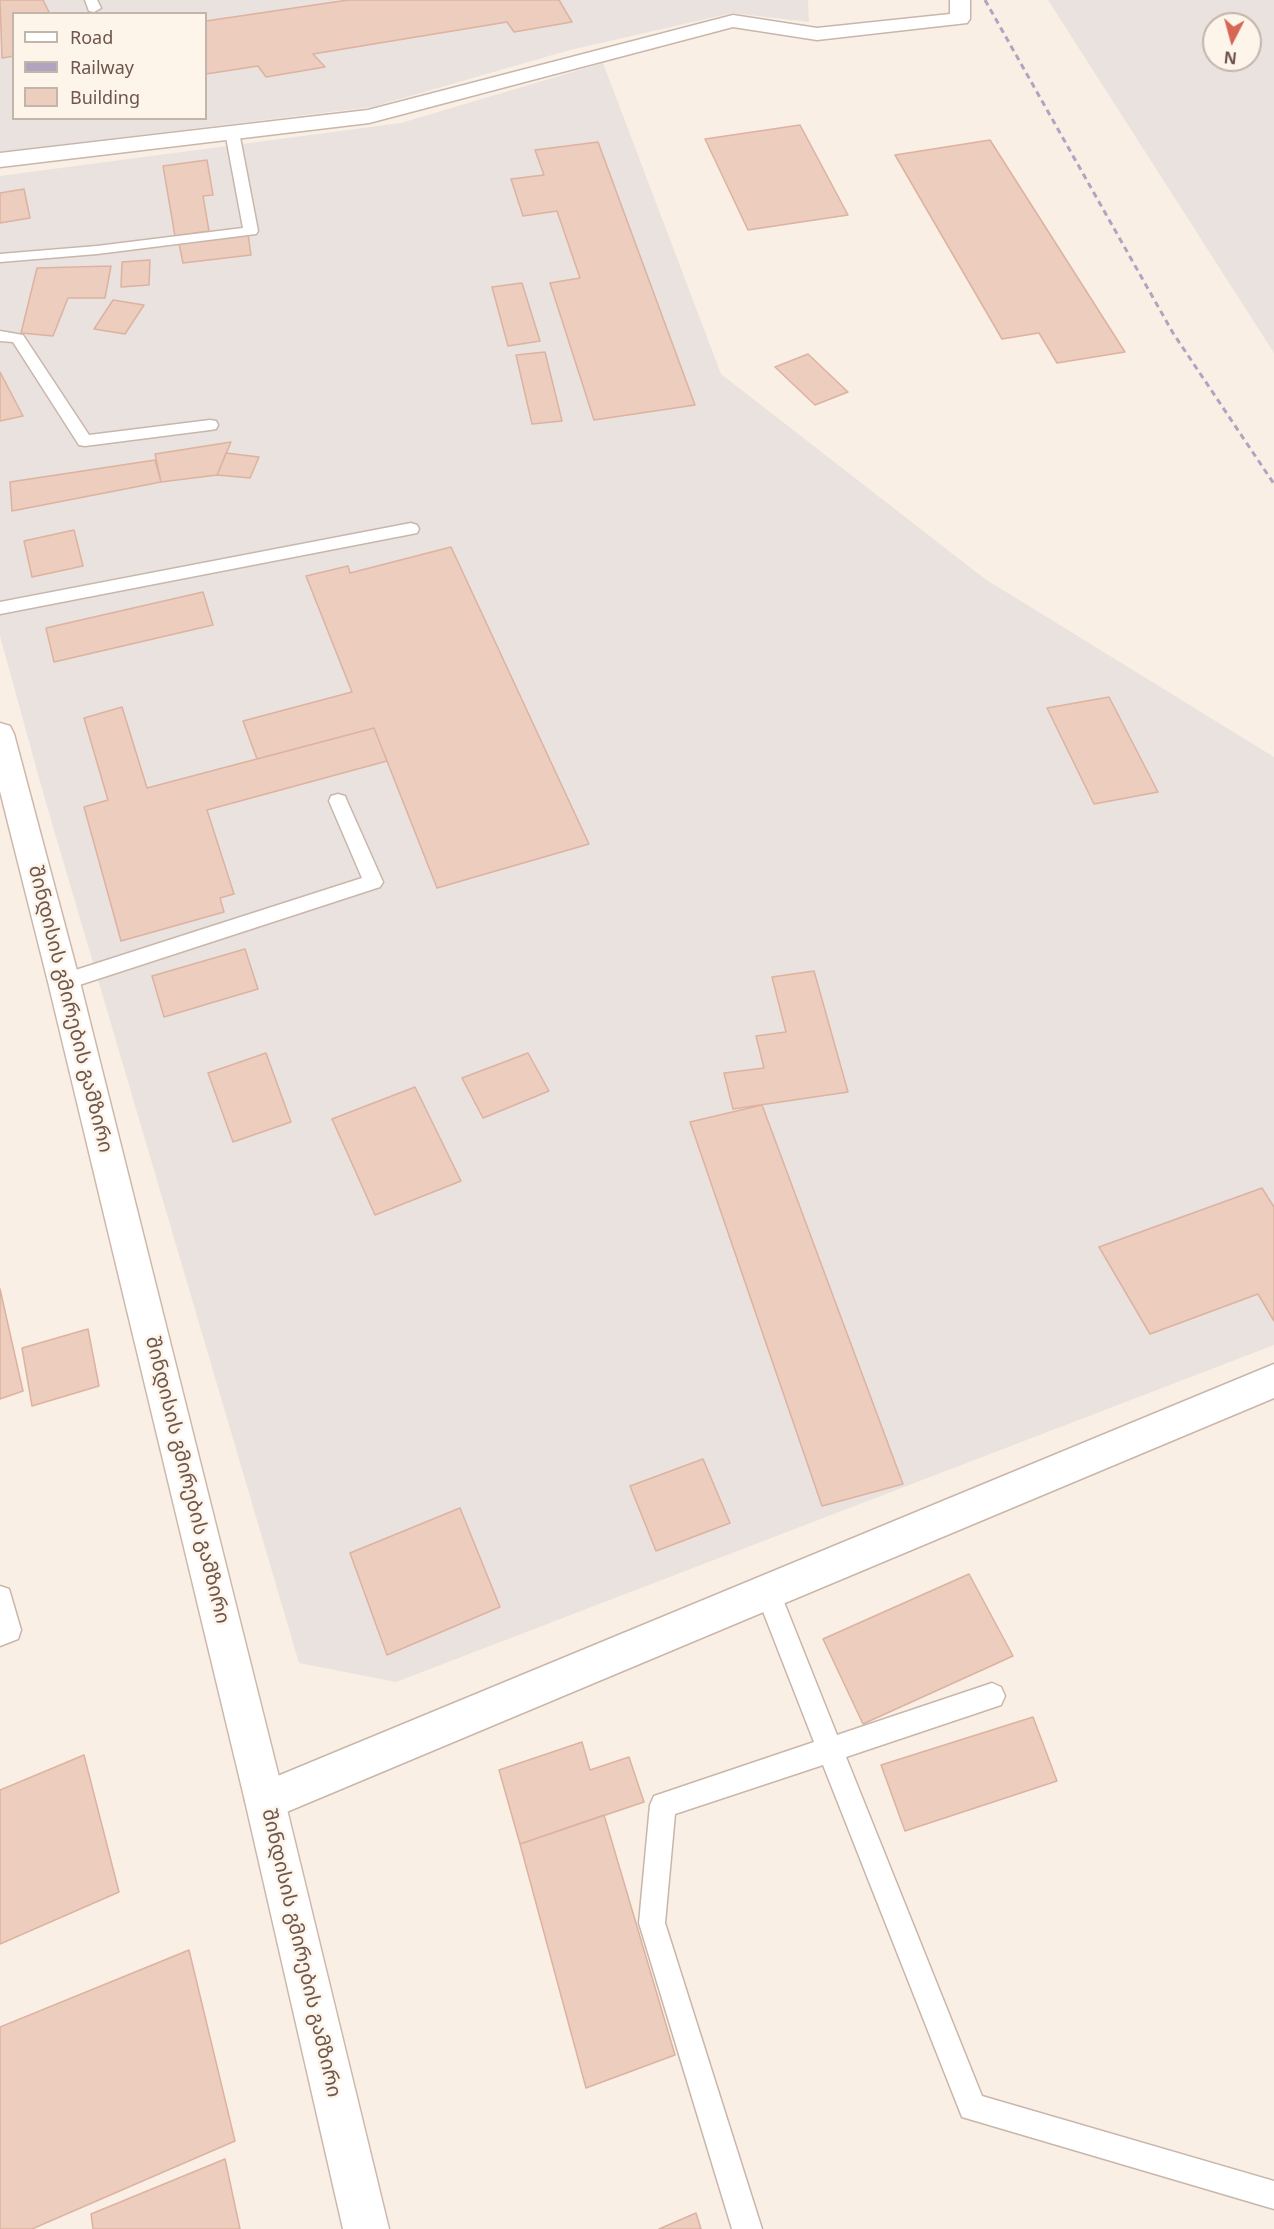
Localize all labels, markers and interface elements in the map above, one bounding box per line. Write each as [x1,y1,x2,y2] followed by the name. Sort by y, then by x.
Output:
[12,12,207,120] legend
[1202,12,1262,72] north arrow
[70,25,113,49] text: Road
[1223,46,1238,70] text: N
[70,55,134,79] text: Railway
[70,85,140,109] text: Building
[23,863,117,1155] street label: შინდისის გმირების გამზირი
[140,1334,234,1626] street label: შინდისის გმირების გამზირი
[256,1806,346,2100] street label: შინდისის გმირების გამზირი

